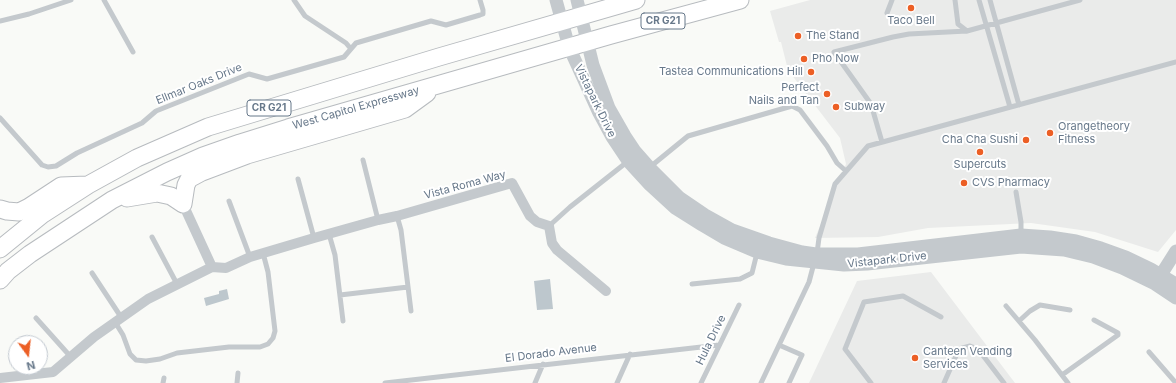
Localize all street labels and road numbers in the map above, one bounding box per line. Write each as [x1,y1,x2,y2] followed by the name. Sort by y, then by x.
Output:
[641,13,685,29] road number: CR G21
[154,61,244,107] street label: Ellmar Oaks Drive
[572,62,618,140] street label: Vistapark Drive
[291,84,421,132] street label: West Capitol Expressway
[247,100,291,116] road number: CR G21
[423,168,507,202] street label: Vista Roma Way
[847,249,927,271] street label: Vistapark Drive
[693,313,729,367] street label: Hula Drive
[504,341,598,365] street label: El Dorado Avenue

